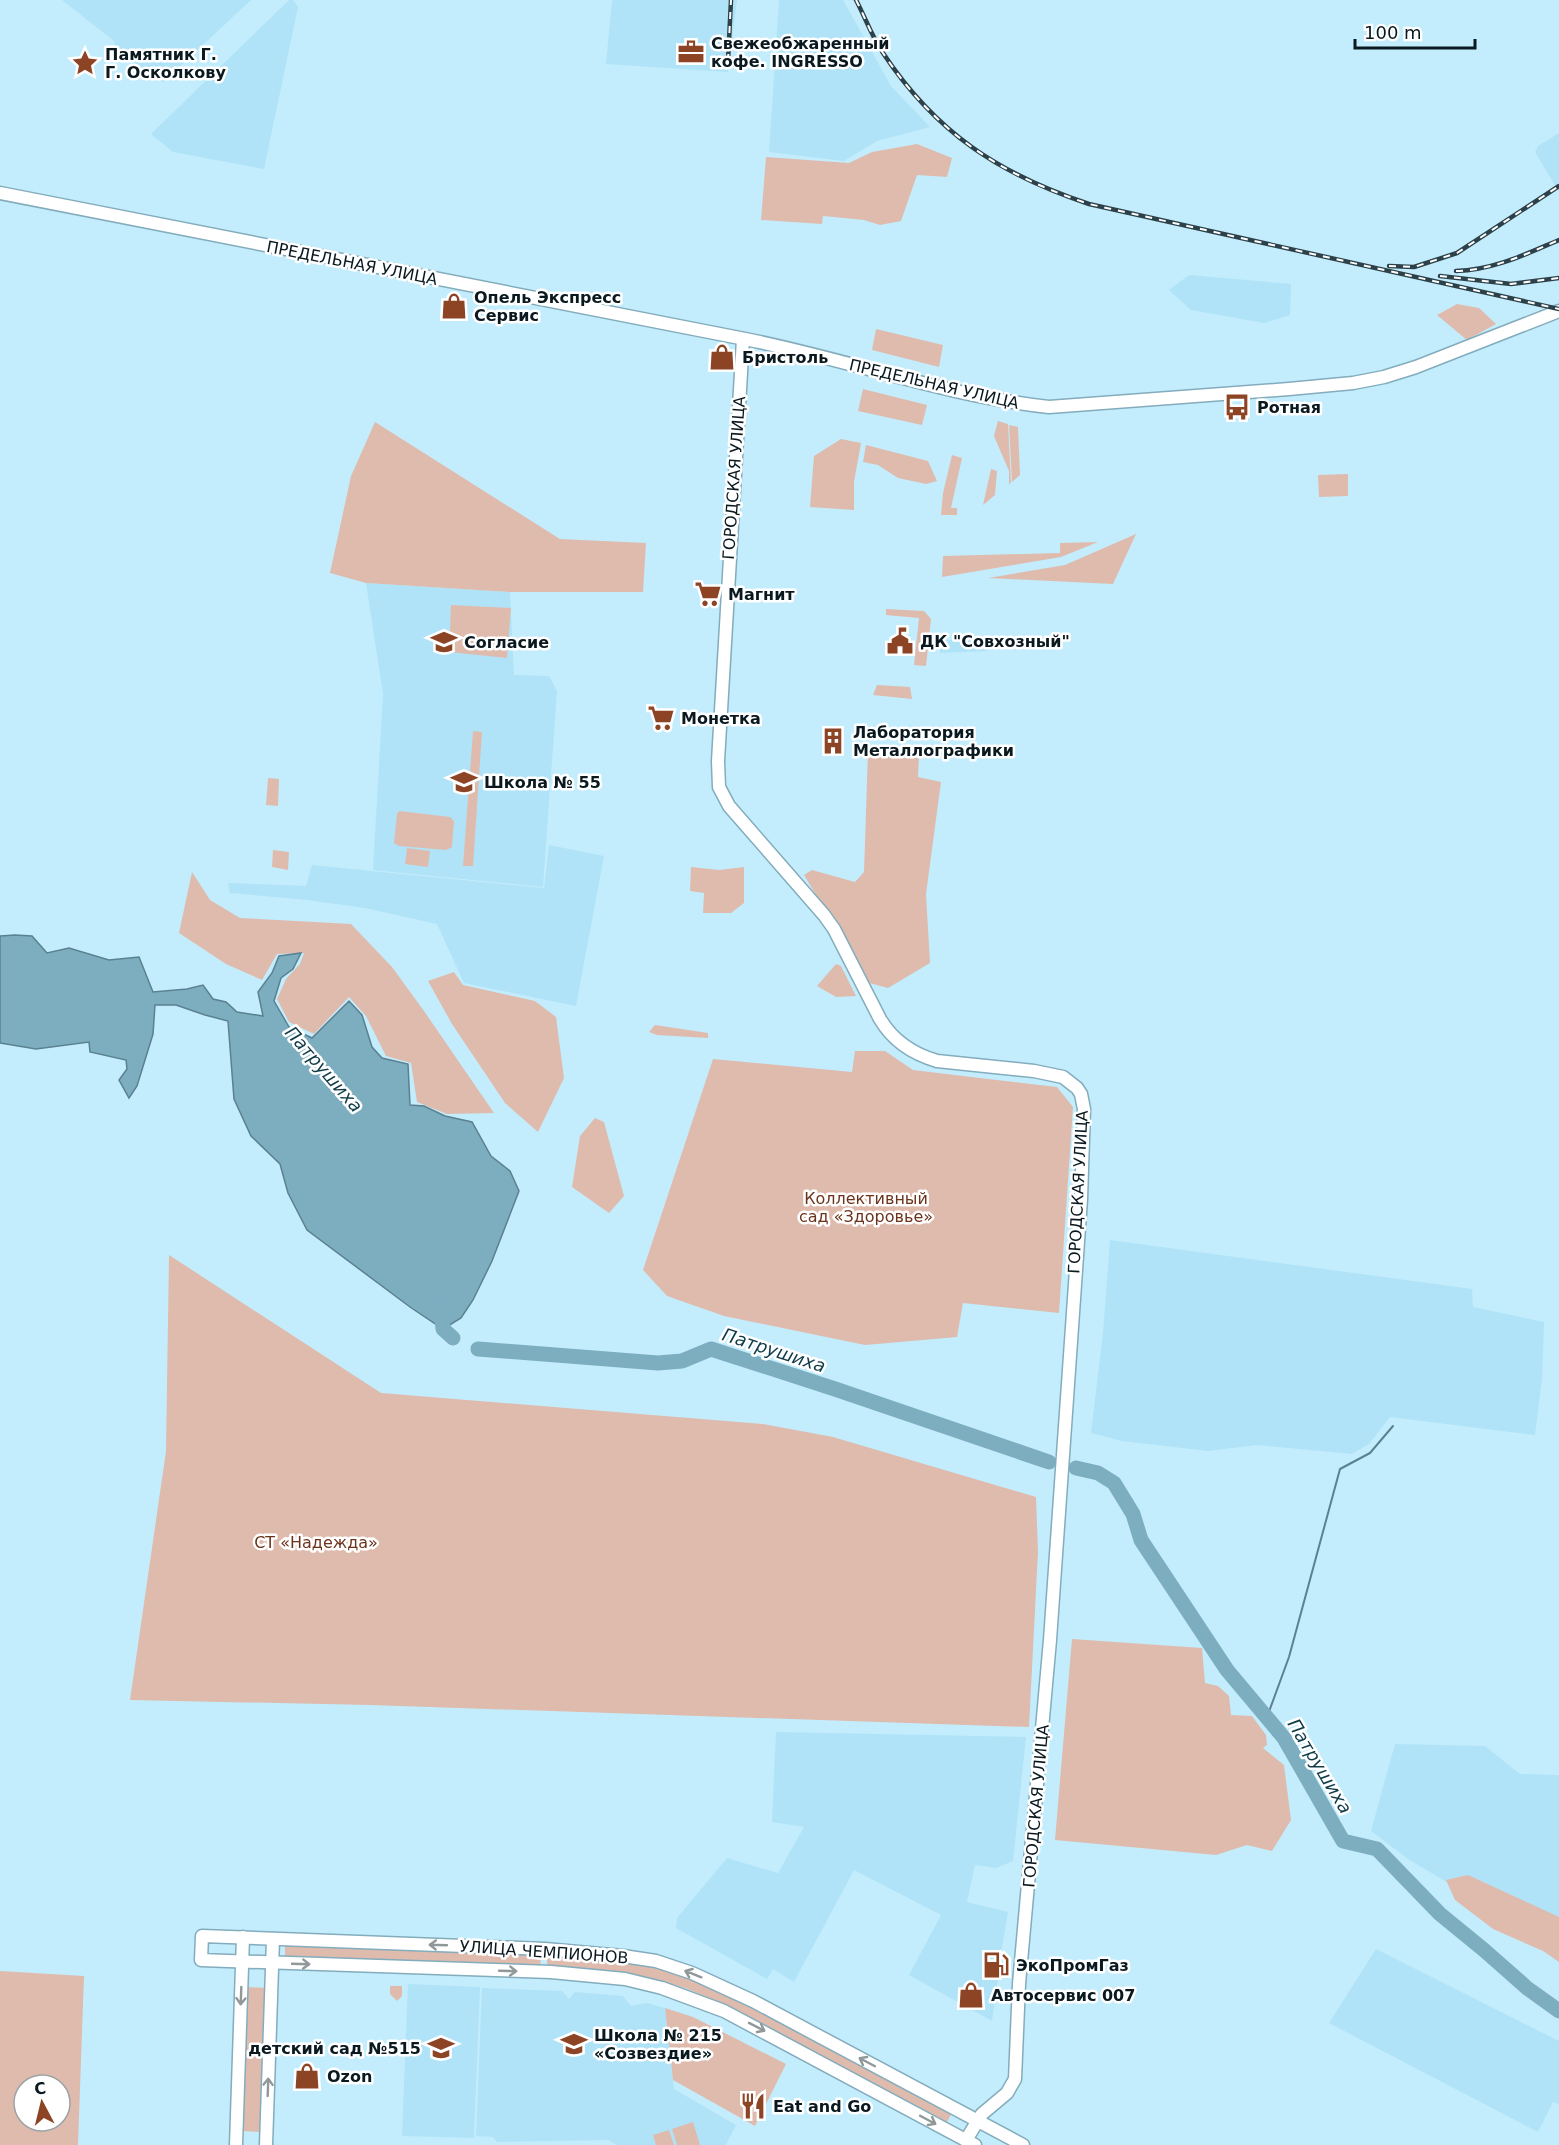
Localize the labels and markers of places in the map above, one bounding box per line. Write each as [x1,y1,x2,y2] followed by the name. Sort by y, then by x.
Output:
[711,34,889,71] place label: Свежеобжаренный кофе. INGRESSO
[676,37,706,67] office icon: Свежеобжаренный кофе. INGRESSO
[105,45,226,82] place label: Памятник Г. Г. Осколкову
[70,48,100,78] place icon: Памятник Г. Г. Осколкову
[474,288,621,325] place label: Опель Экспресс Сервис
[439,291,469,321] shop icon: Опель Экспресс Сервис
[707,342,737,372] shop icon: Бристоль
[742,348,828,367] place label: Бристоль
[1222,392,1252,422] bus stop icon: Ротная
[1257,398,1321,417] place label: Ротная
[693,579,723,609] supermarket icon: Магнит
[728,585,795,604] place label: Магнит
[885,626,915,656] public building icon: ДК "Совхозный"
[429,627,459,657] school or university icon: Согласие
[920,632,1070,651] place label: ДК "Совхозный"
[464,633,549,652] place label: Согласие
[646,703,676,733] supermarket icon: Монетка
[681,709,761,728] place label: Монетка
[853,723,1014,760] place label: Лаборатория Металлографики
[818,726,848,756] building icon: Лаборатория Металлографики
[449,767,479,797] school or university icon: Школа № 55
[484,773,601,792] place label: Школа № 55
[981,1950,1011,1980] fuel station icon: ЭкоПромГаз
[1016,1956,1129,1975] place label: ЭкоПромГаз
[956,1980,986,2010] shop icon: Автосервис 007
[991,1986,1135,2005] place label: Автосервис 007
[594,2026,722,2063] place label: Школа № 215 «Созвездие»
[559,2029,589,2059] school or university icon: Школа № 215 «Созвездие»
[426,2033,456,2063] school or university icon: детский сад №515
[248,2039,421,2058] place label: детский сад №515
[292,2061,322,2091] shop icon: Ozon
[327,2067,372,2086] place label: Ozon
[738,2091,768,2121] restaurant icon: Eat and Go
[773,2097,871,2116] place label: Eat and Go

